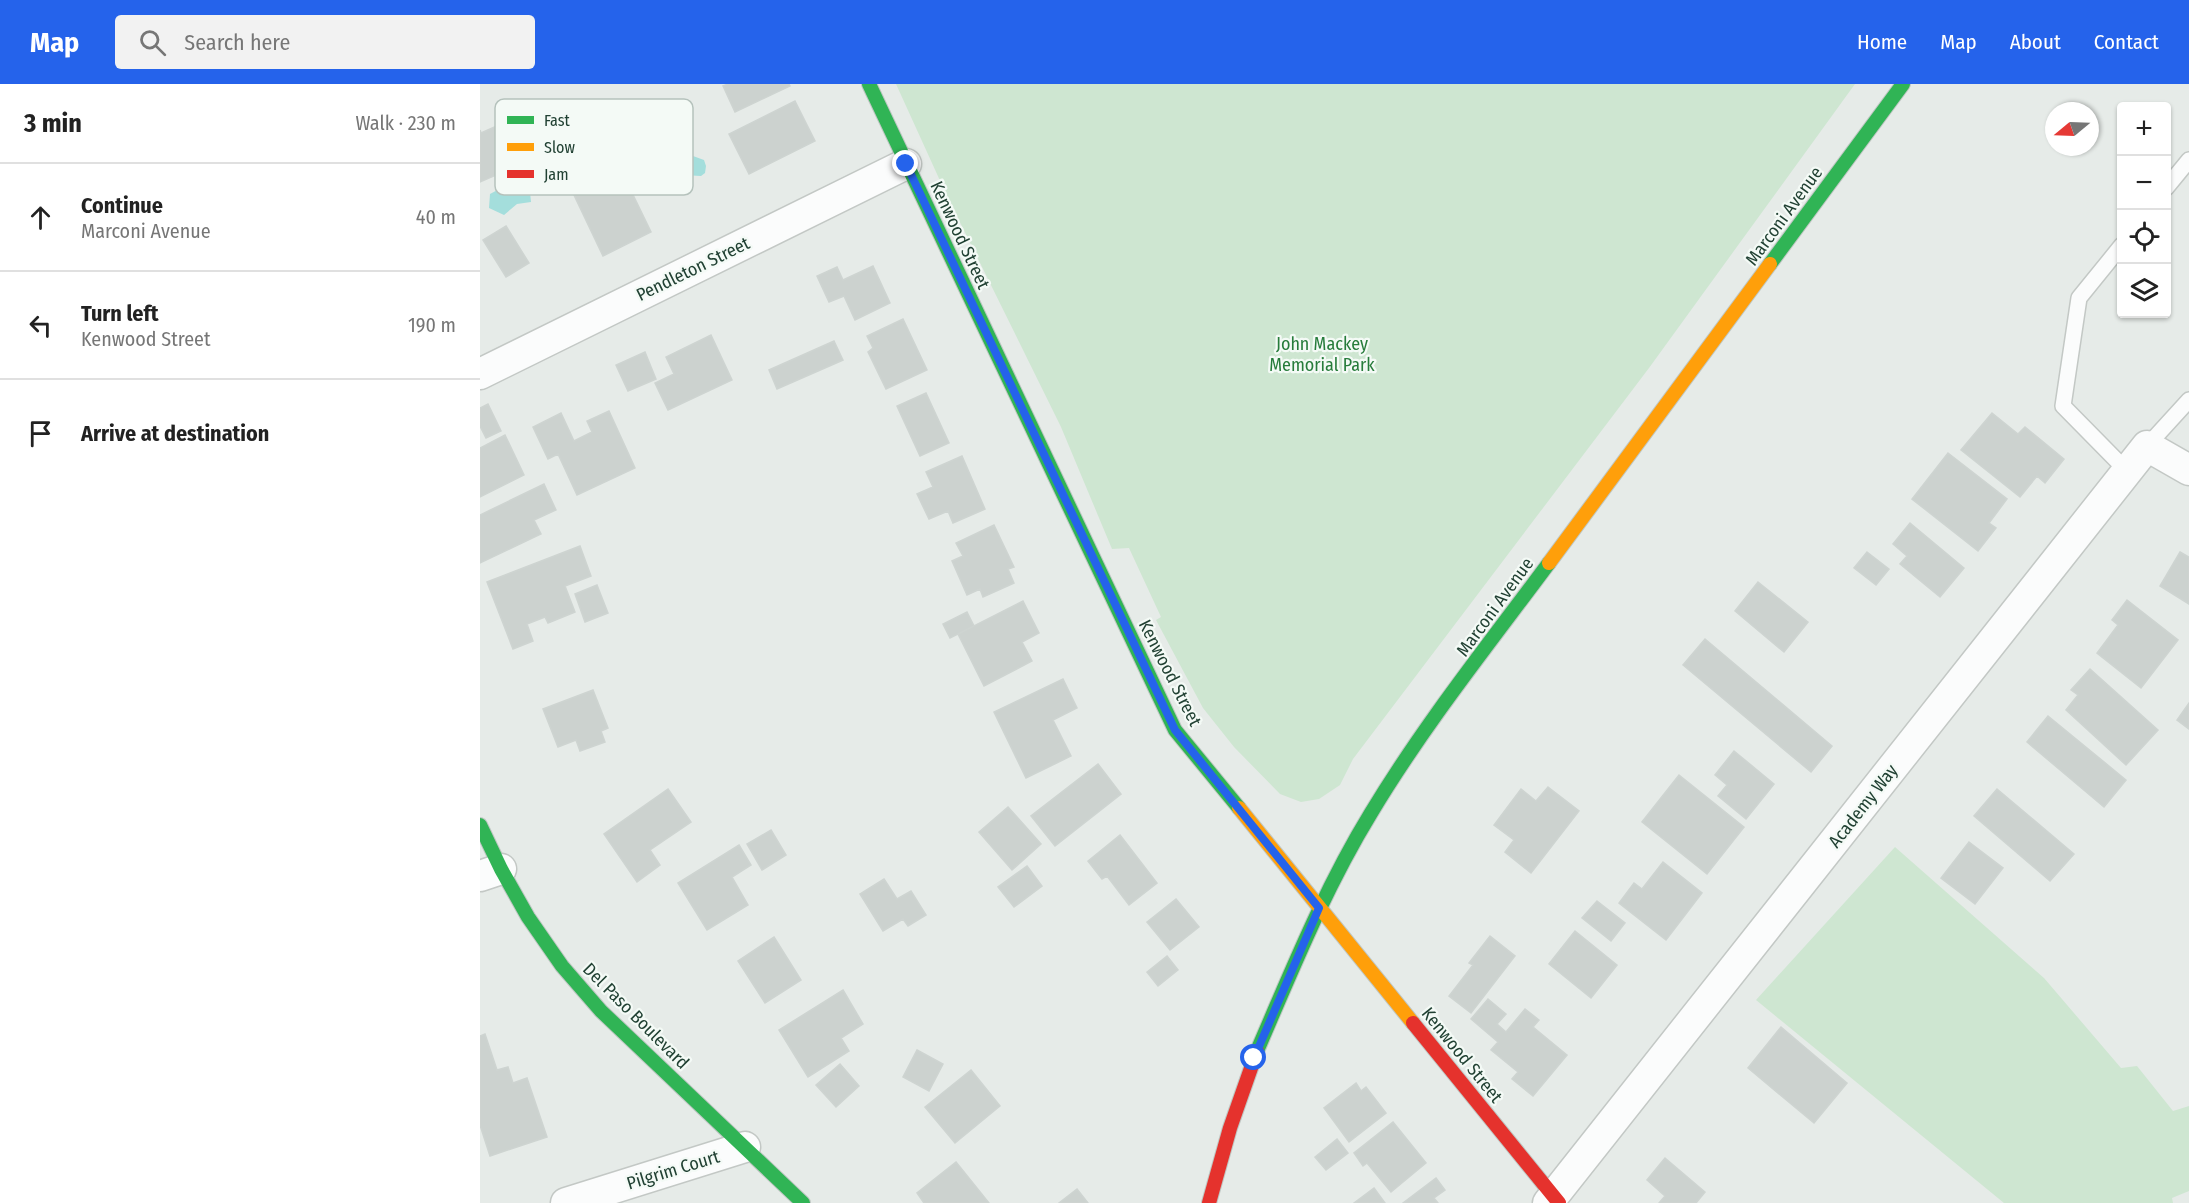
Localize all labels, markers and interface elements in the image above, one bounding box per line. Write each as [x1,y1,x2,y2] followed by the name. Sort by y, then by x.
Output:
[115,15,535,69] search box
[30,26,79,59] text: Map
[136,26,169,59] icon: search
[184,29,290,56] text: Search here
[1857,29,1907,55] text: Home
[1940,29,1977,55] text: Map
[2010,29,2061,55] text: About
[2094,29,2159,55] text: Contact
[495,99,693,195] legend
[2045,102,2099,156] north arrow
[2117,102,2171,318] map controls
[2117,102,2171,156] button: +
[24,108,82,139] text: 3 min
[355,111,456,135] text: Walk · 230 m
[544,111,571,130] text: Fast
[544,138,575,157] text: Slow
[892,150,918,176] route end
[2117,156,2171,210] button: −
[1741,162,1827,270] street label: Marconi Avenue
[544,165,569,184] text: Jam
[925,178,995,293] street label: Kenwood Street
[81,192,163,219] text: Continue
[24,201,57,234] icon: ahead
[416,205,456,229] text: 40 m
[2117,210,2171,264] button: locate
[81,219,211,243] text: Marconi Avenue
[633,232,753,306] street label: Pendleton Street
[2117,264,2171,318] button: layers
[81,300,159,327] text: Turn left
[24,309,57,342] icon: left
[408,313,456,337] text: 190 m
[81,327,210,351] text: Kenwood Street
[1269,333,1375,376] park label: John Mackey Memorial Park
[24,417,57,450] icon: arrive
[81,420,269,447] text: Arrive at destination
[1452,553,1538,661] street label: Marconi Avenue
[1134,616,1206,730] street label: Kenwood Street
[1824,760,1902,852] street label: Academy Way
[578,958,694,1074] street label: Del Paso Boulevard
[1417,1003,1507,1107] street label: Kenwood Street
[1240,1044,1266,1070] route start
[624,1145,722,1195] street label: Pilgrim Court

